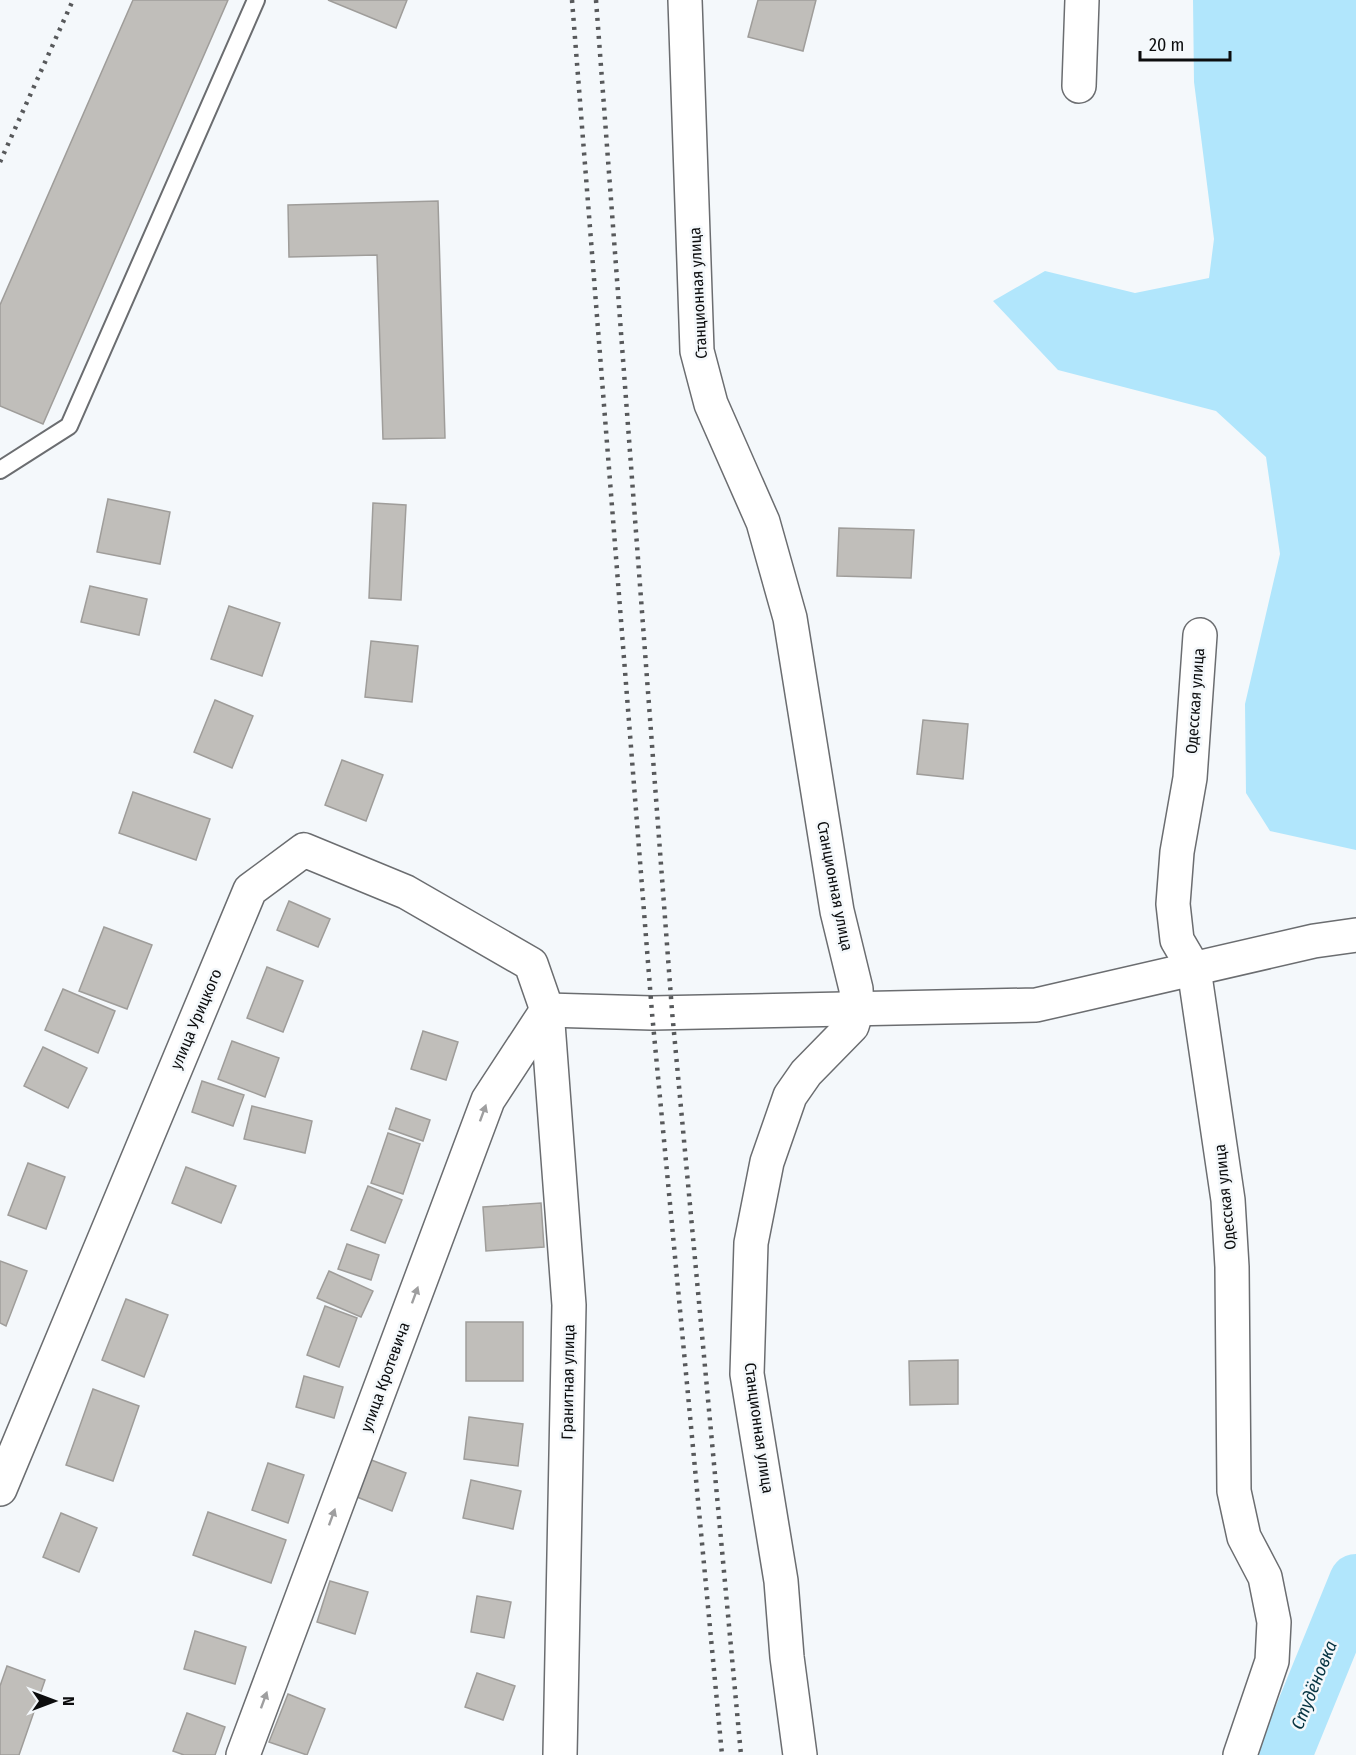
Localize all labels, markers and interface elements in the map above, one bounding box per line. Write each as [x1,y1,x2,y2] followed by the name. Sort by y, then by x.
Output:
[1140,24,1230,62] scale bar
[1149,34,1184,56] text: 20 m
[685,227,711,359] street label: Станционная улица
[1182,647,1208,755] street label: Одесская улица
[813,820,857,953] street label: Станционная улица
[166,966,226,1072] street label: улица Урицкого
[479,1104,488,1122] one-way arrow
[1210,1143,1240,1251] street label: Одесская улица
[410,1286,420,1304] one-way arrow
[356,1319,414,1434] street label: улица Кротевича
[557,1324,579,1440] street label: Гранитная улица
[740,1361,778,1495] street label: Станционная улица
[327,1508,337,1526] one-way arrow
[1286,1637,1342,1733] water label: Студёновка
[24,1671,84,1731] north arrow
[260,1691,269,1709] one-way arrow
[59,1696,78,1706] text: N

